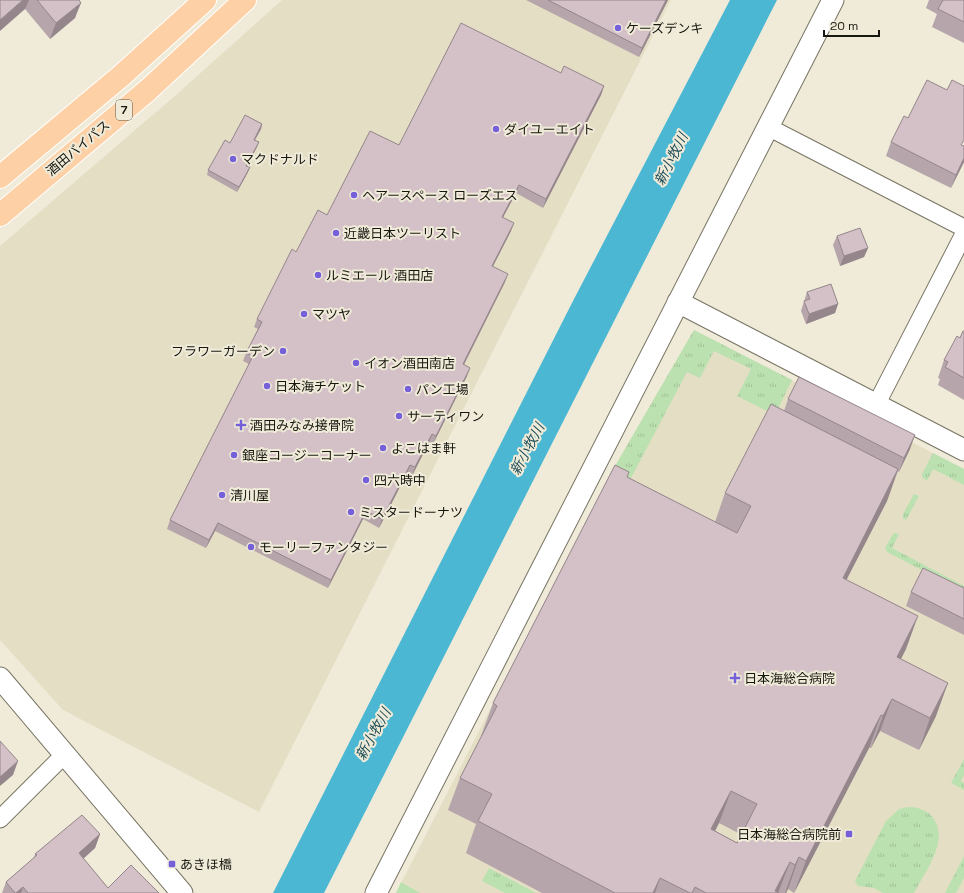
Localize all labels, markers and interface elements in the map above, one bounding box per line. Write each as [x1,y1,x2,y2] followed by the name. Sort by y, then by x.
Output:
[824,12,879,38] scale bar
[830,18,858,34] text: 20 m
[626,20,703,37] place label: ケーズデンキ
[613,23,623,33] marker: ケーズデンキ
[116,100,132,120] road number: 7
[43,117,113,179] street label: 酒田バイパス
[504,121,595,138] place label: ダイユーエイト
[491,124,501,134] marker: ダイユーエイト
[650,128,693,188] water label: 新小牧川
[241,151,319,168] place label: マクドナルド
[228,154,238,164] marker: マクドナルド
[362,187,518,204] place label: ヘアースペース ローズエス
[349,190,359,200] marker: ヘアースペース ローズエス
[344,225,461,242] place label: 近畿日本ツーリスト
[331,228,341,238] marker: 近畿日本ツーリスト
[326,267,433,284] place label: ルミエール 酒田店
[313,270,323,280] marker: ルミエール 酒田店
[312,306,351,323] place label: マツヤ
[299,309,309,319] marker: マツヤ
[171,343,275,360] place label: フラワーガーデン
[278,346,288,356] marker: フラワーガーデン
[364,355,455,372] place label: イオン酒田南店
[351,358,361,368] marker: イオン酒田南店
[275,378,366,395] place label: 日本海チケット
[262,381,272,391] marker: 日本海チケット
[416,381,469,398] place label: パン工場
[403,384,413,394] marker: パン工場
[407,408,484,425] place label: サーティワン
[394,411,404,421] marker: サーティワン
[250,417,354,434] place label: 酒田みなみ接骨院
[506,418,549,478] water label: 新小牧川
[235,419,247,431] marker: 酒田みなみ接骨院
[391,440,456,457] place label: よこはま軒
[378,443,388,453] marker: よこはま軒
[242,447,372,464] place label: 銀座コージーコーナー
[229,450,239,460] marker: 銀座コージーコーナー
[374,472,426,489] place label: 四六時中
[361,475,371,485] marker: 四六時中
[230,487,269,504] place label: 清川屋
[217,490,227,500] marker: 清川屋
[359,504,463,521] place label: ミスタードーナツ
[346,507,356,517] marker: ミスタードーナツ
[259,539,388,556] place label: モーリーファンタジー
[246,542,256,552] marker: モーリーファンタジー
[744,670,835,687] place label: 日本海総合病院
[729,672,741,684] marker: 日本海総合病院
[352,703,395,763] water label: 新小牧川
[737,826,841,843] place label: 日本海総合病院前
[844,829,854,839] marker: 日本海総合病院前
[180,856,232,873] place label: あきほ橋
[167,859,177,869] marker: あきほ橋

